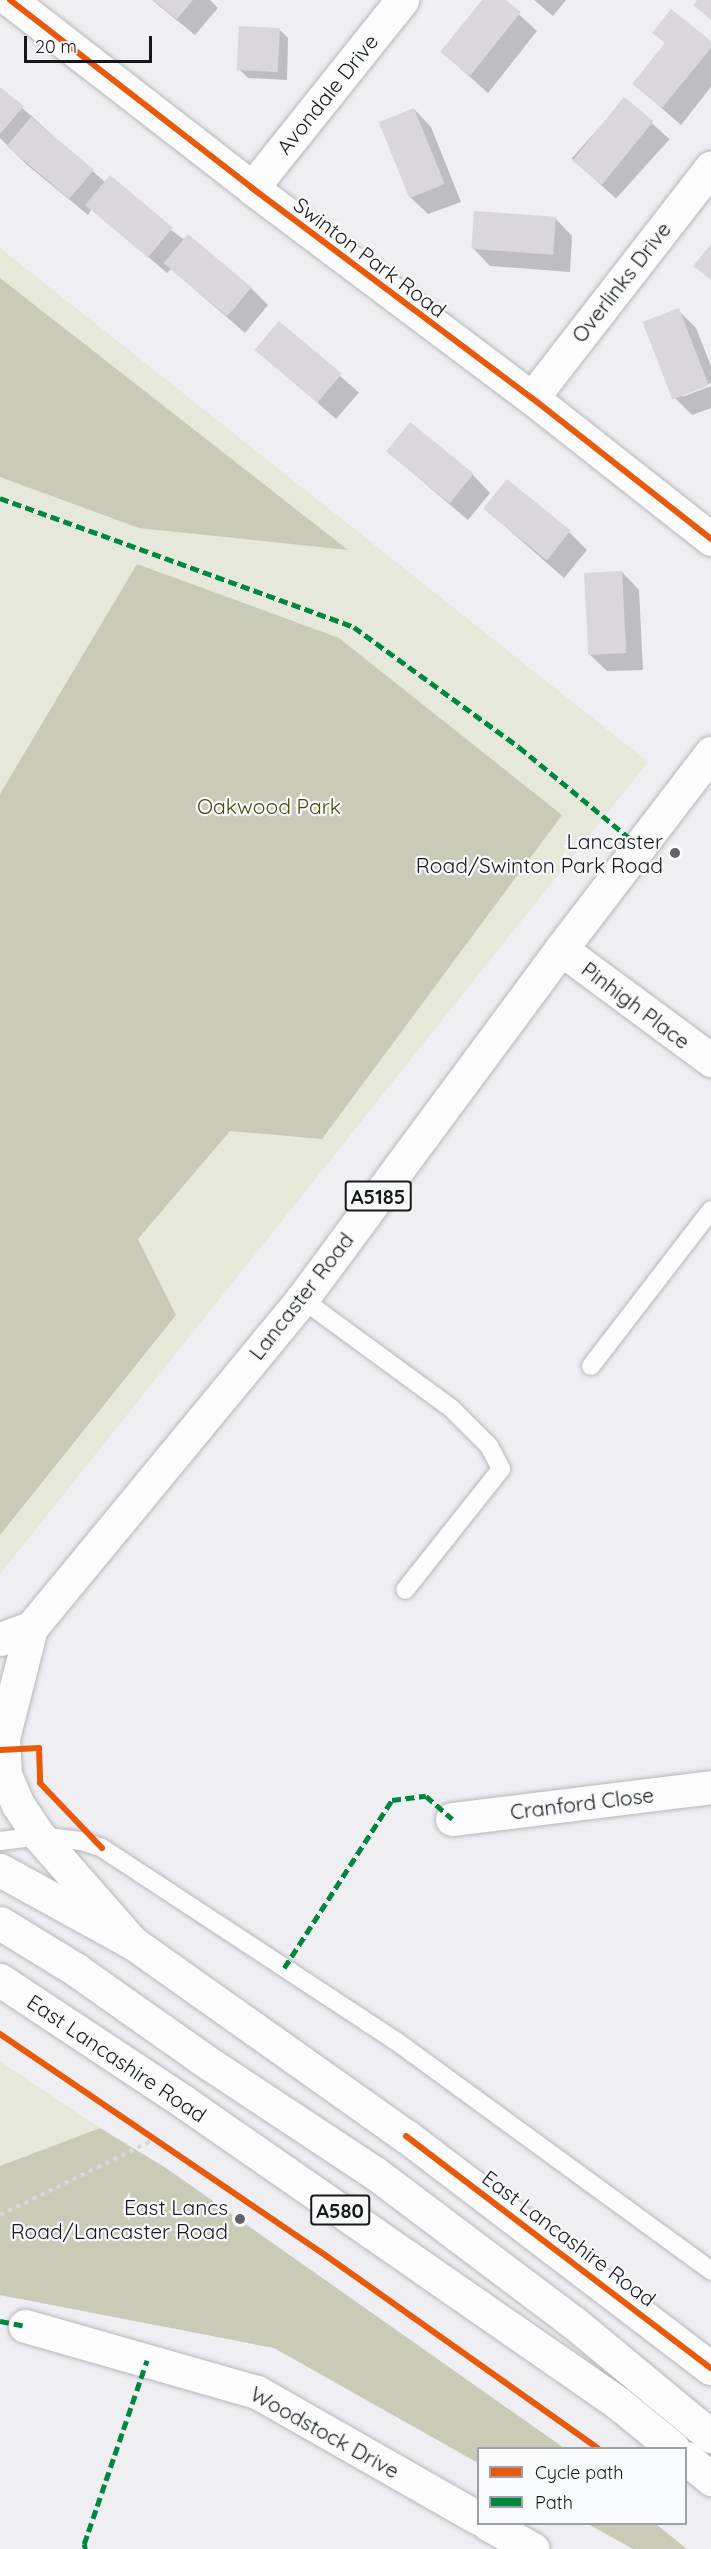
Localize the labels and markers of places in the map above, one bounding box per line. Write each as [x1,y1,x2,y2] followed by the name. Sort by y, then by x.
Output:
[416,828,663,878] place label: Lancaster Road/Swinton Park Road
[668,846,682,860] marker: Lancaster Road/Swinton Park Road
[11,2194,228,2244] place label: East Lancs Road/Lancaster Road
[233,2212,247,2226] marker: East Lancs Road/Lancaster Road

